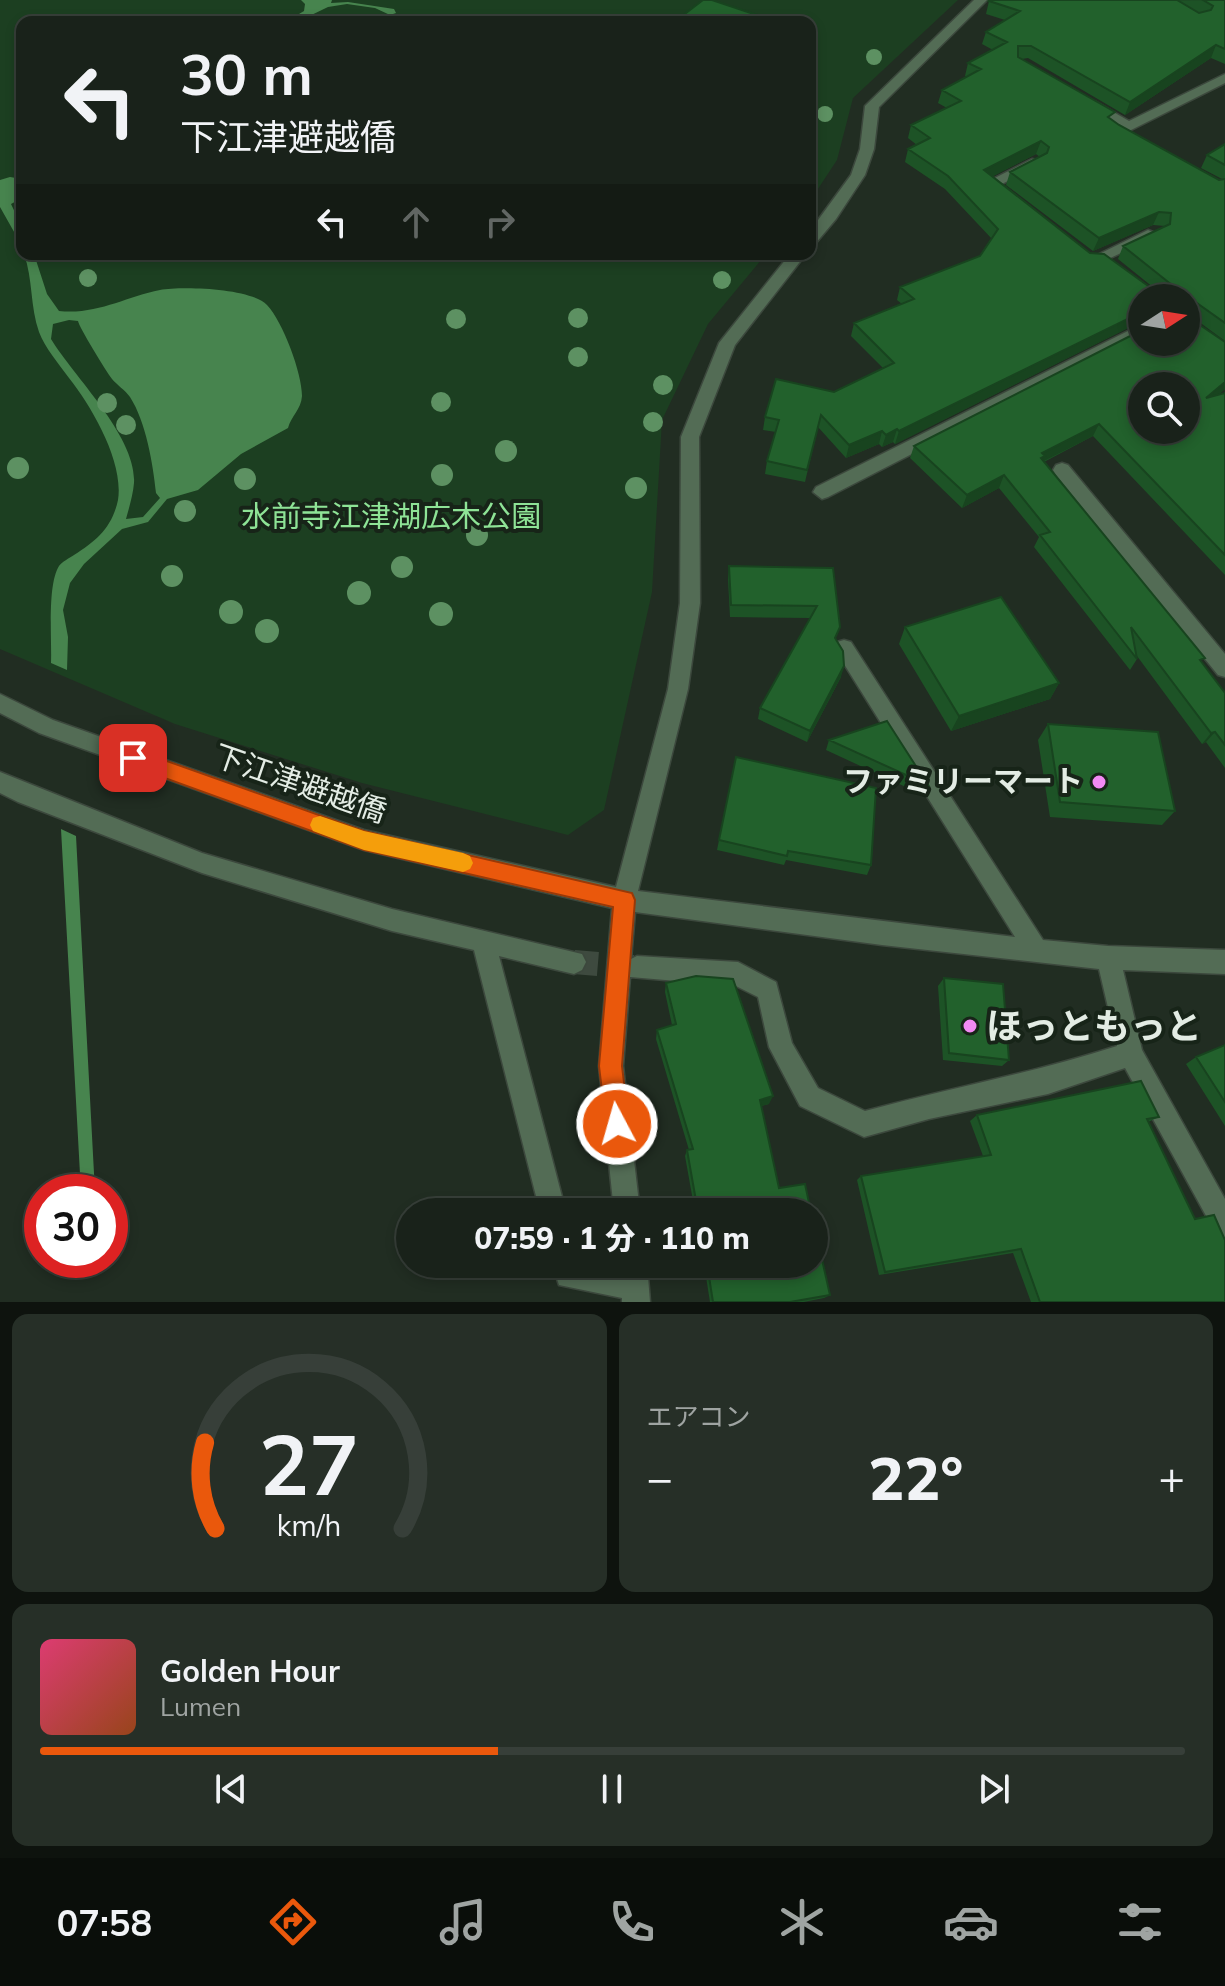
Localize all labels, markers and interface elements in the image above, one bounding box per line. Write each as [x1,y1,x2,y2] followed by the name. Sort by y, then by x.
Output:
[180,39,313,109] text: 30 m
[48,48,152,152] icon: left
[180,114,396,159] text: 下江津避越僑
[310,200,354,244] icon: left
[394,200,438,244] icon: ahead
[478,200,522,244] icon: right
[1128,284,1200,356] north arrow
[1128,284,1200,444] map controls
[1128,372,1200,444] button: search
[241,497,541,535] park label: 水前寺江津湖広木公園
[99,724,167,792] pin
[111,736,155,780] icon: arrive
[209,736,392,830] street label: 下江津避越僑
[843,762,1083,800] place label: ファミリーマート
[1090,773,1108,791] marker: ファミリーマート
[986,1003,1202,1048] place label: ほっともっと
[961,1017,979,1035] marker: ほっともっと
[575,1082,659,1166] position arrow
[24,1174,128,1278] speed limit sign: 30
[474,1219,750,1257] text: 07:59 · 1 分 · 110 m
[647,1400,751,1433] text: エアコン
[259,1411,359,1516] text: 27
[868,1440,963,1515] text: 22°
[647,1450,673,1505] text: −
[1159,1450,1185,1505] text: +
[277,1507,342,1543] text: km/h
[160,1652,340,1690] text: Golden Hour
[160,1690,241,1723] text: Lumen
[209,1767,253,1811] icon: previous
[590,1767,634,1811] icon: pause
[972,1767,1016,1811] icon: next
[265,1894,321,1950] icon: directions
[435,1894,491,1950] icon: music
[604,1894,660,1950] icon: phone
[774,1894,830,1950] icon: climate
[943,1894,999,1950] icon: car
[1112,1894,1168,1950] icon: filters
[57,1900,152,1945] text: 07:58

